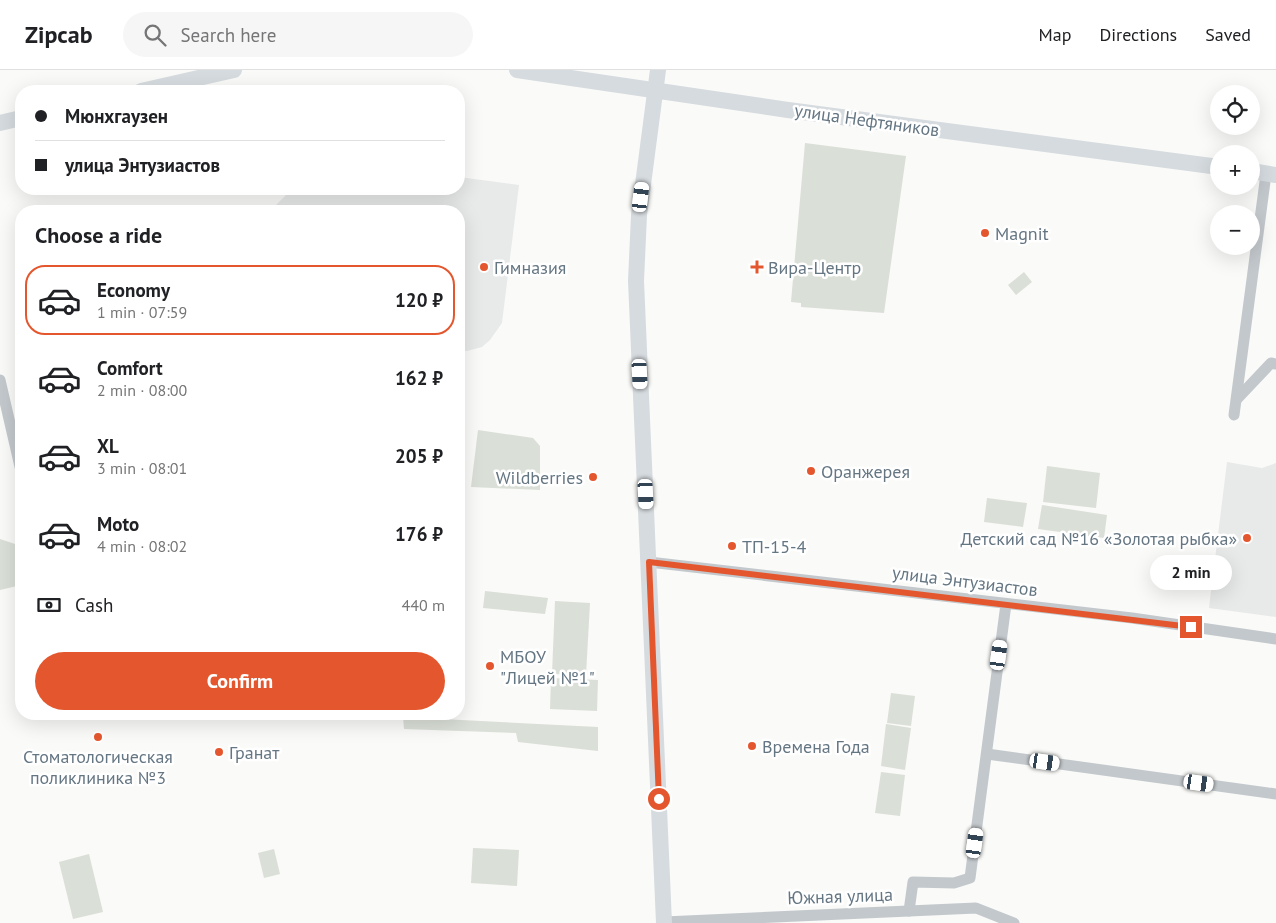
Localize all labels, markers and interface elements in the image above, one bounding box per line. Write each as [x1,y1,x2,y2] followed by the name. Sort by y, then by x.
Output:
[123,12,473,57] search box
[25,19,93,50] text: Zipcab
[141,21,169,49] icon: search
[181,23,276,47] text: Search here
[1039,23,1071,46] text: Map
[1099,23,1177,46] text: Directions
[1205,23,1251,46] text: Saved
[1210,85,1260,255] map controls
[1210,85,1260,135] button: locate
[793,98,941,142] street label: улица Нефтяников
[65,104,168,128] text: Мюнхгаузен
[1210,145,1260,195] button: +
[65,153,220,177] text: улица Энтузиастов
[631,181,650,213] car
[1210,205,1260,255] button: −
[35,221,162,249] text: Choose a ride
[995,222,1049,245] place label: Magnit
[979,227,991,239] marker: Magnit
[494,256,566,279] place label: Гимназия
[768,256,861,279] place label: Вира-Центр
[750,260,764,274] marker: Вира-Центр
[478,261,490,273] marker: Гимназия
[37,278,82,323] icon: car
[97,278,170,302] text: Economy
[395,288,443,312] text: 120 ₽
[97,302,187,322] text: 1 min · 07:59
[37,356,82,401] icon: car
[97,356,163,380] text: Comfort
[631,359,648,389] car
[395,366,443,390] text: 162 ₽
[97,380,187,400] text: 2 min · 08:00
[37,434,82,479] icon: car
[97,434,119,458] text: XL
[395,444,443,468] text: 205 ₽
[97,458,187,478] text: 3 min · 08:01
[821,460,910,483] place label: Оранжерея
[805,465,817,477] marker: Оранжерея
[496,466,583,489] place label: Wildberries
[587,471,599,483] marker: Wildberries
[637,479,654,509] car
[37,512,82,557] icon: car
[97,512,139,536] text: Moto
[395,522,443,546] text: 176 ₽
[961,527,1237,550] place label: Детский сад №16 «Золотая рыбка»
[1241,532,1253,544] marker: Детский сад №16 «Золотая рыбка»
[742,535,806,558] place label: ТП-15-4
[97,536,187,556] text: 4 min · 08:02
[726,540,738,552] marker: ТП-15-4
[1150,554,1232,590] callout: 2 min
[891,561,1039,601] street label: улица Энтузиастов
[1171,562,1211,582] text: 2 min
[35,591,63,619] icon: cash
[75,593,113,617] text: Cash
[402,595,445,615] text: 440 m
[1180,616,1202,638] route end
[989,639,1008,671] car
[500,645,595,689] place label: МБОУ "Лицей №1"
[35,652,445,710] button: Confirm
[484,660,496,672] marker: МБОУ "Лицей №1"
[92,731,104,743] marker: Стоматологическая поликлиника №3
[762,735,870,758] place label: Времена Года
[746,740,758,752] marker: Времена Года
[229,741,280,764] place label: Гранат
[23,745,173,789] place label: Стоматологическая поликлиника №3
[213,746,225,758] marker: Гранат
[1029,752,1060,772] car
[1183,773,1214,793] car
[648,788,670,810] route start
[965,827,984,859] car
[787,883,893,909] street label: Южная улица

